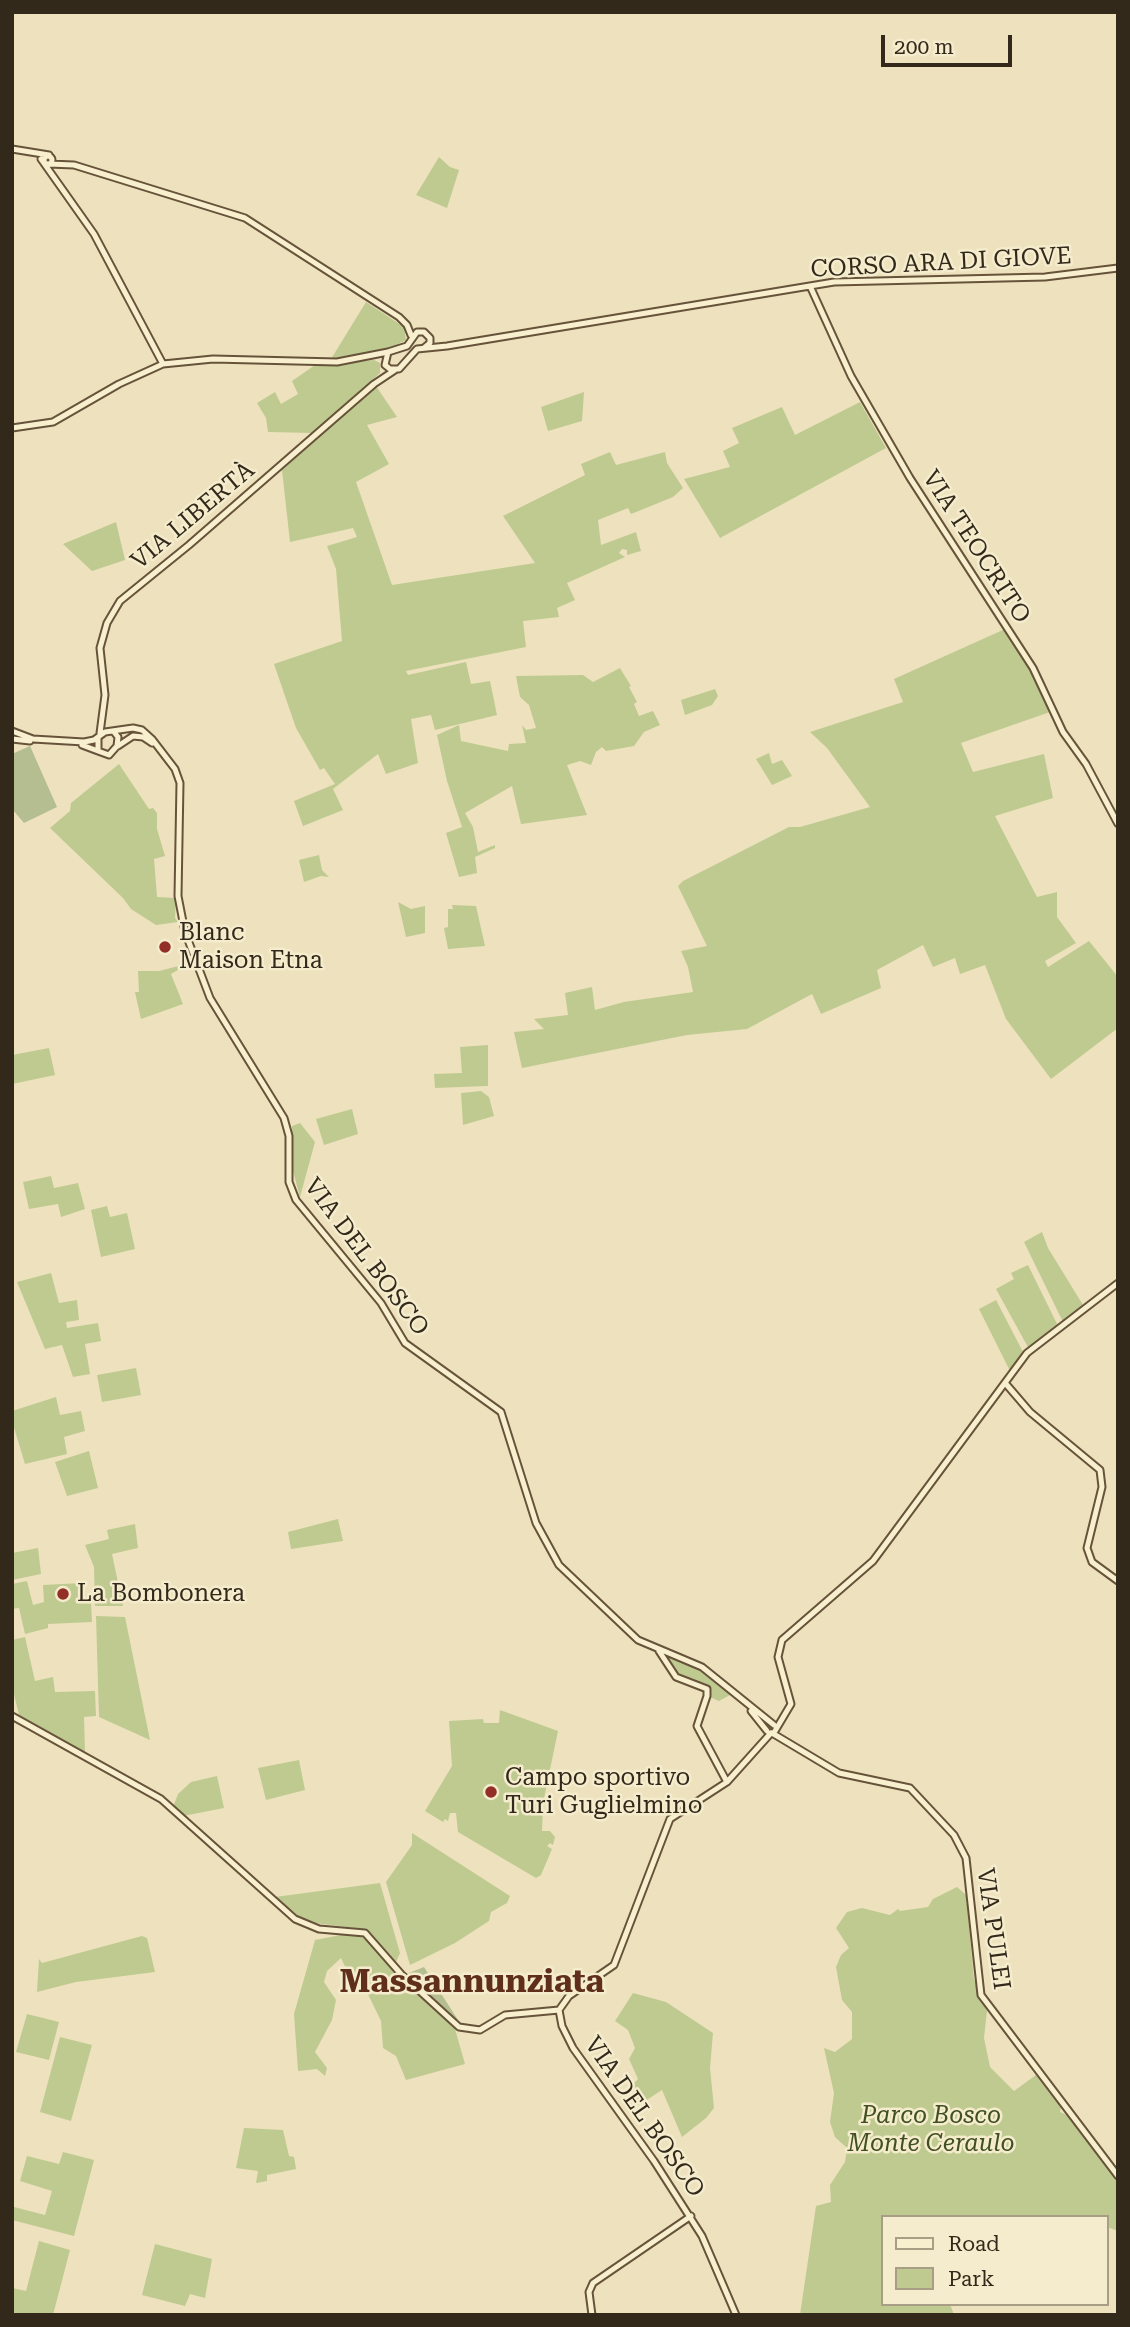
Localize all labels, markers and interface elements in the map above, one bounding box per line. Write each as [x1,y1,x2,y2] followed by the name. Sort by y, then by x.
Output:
[885,21,1016,65] scale bar
[894,35,954,59] text: 200 m
[810,242,1072,284] street label: CORSO ARA DI GIOVE
[125,456,261,576] street label: VIA LIBERTÀ
[916,465,1036,629] street label: VIA TEOCRITO
[179,919,323,975] place label: Blanc Maison Etna
[157,939,173,955] marker: Blanc Maison Etna
[297,1173,435,1341] street label: VIA DEL BOSCO
[77,1580,245,1608] place label: La Bombonera
[55,1586,71,1602] marker: La Bombonera
[505,1764,702,1820] place label: Campo sportivo Turi Guglielmino
[483,1784,499,1800] marker: Campo sportivo Turi Guglielmino
[970,1866,1016,1992] street label: VIA PULEI
[340,1964,604,2002] district label: Massannunziata
[578,2031,710,2203] street label: VIA DEL BOSCO
[848,2102,1014,2158] park label: Parco Bosco Monte Ceraulo
[881,2215,1109,2306] legend
[948,2232,1000,2256] text: Road
[948,2267,994,2291] text: Park

